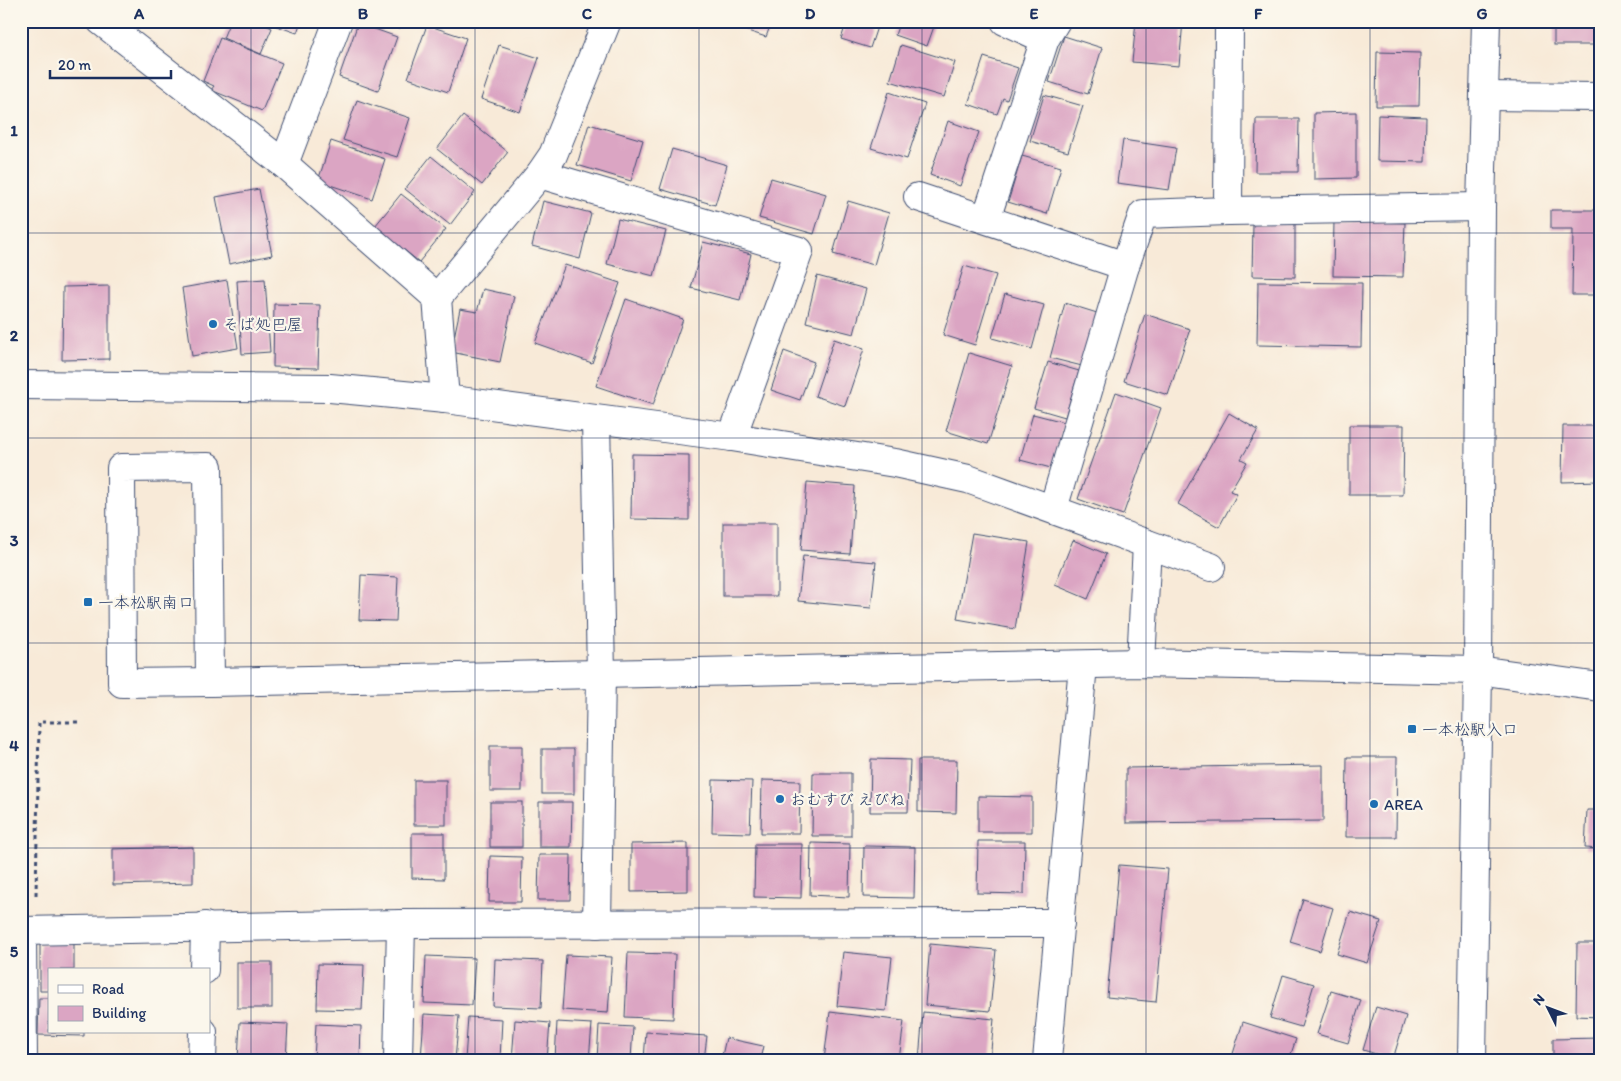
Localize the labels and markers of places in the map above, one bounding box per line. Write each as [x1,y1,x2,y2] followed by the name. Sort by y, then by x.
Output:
[223,315,303,334] place label: そば処巴屋
[207,318,219,330] marker: そば処巴屋
[98,593,194,612] place label: 一本松駅南口
[82,596,94,608] marker: 一本松駅南口
[1422,720,1518,739] place label: 一本松駅入口
[1406,723,1418,735] marker: 一本松駅入口
[790,790,905,809] place label: おむすび えびね
[774,793,786,805] marker: おむすび えびね
[1384,795,1423,814] place label: AREA
[1368,798,1380,810] marker: AREA

